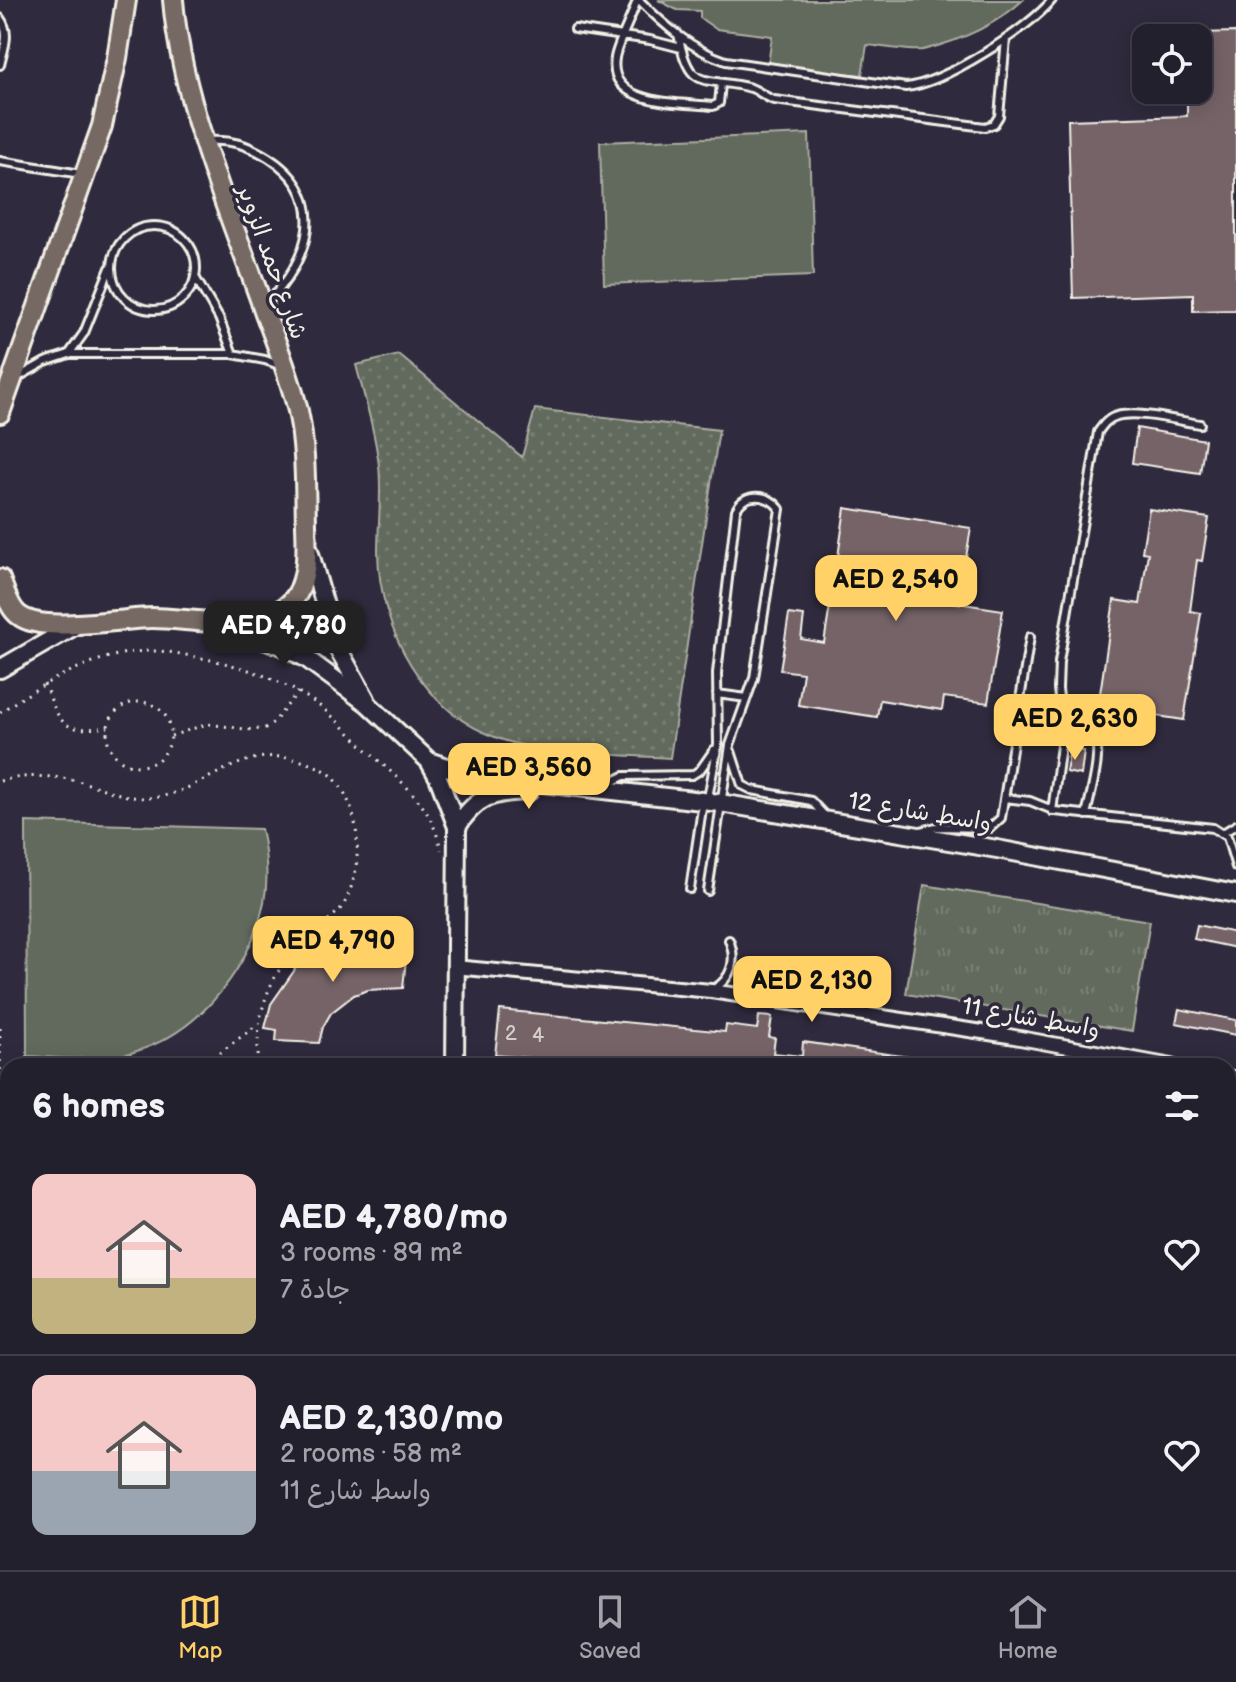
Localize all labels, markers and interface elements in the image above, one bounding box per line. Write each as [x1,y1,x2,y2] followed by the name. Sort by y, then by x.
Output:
[1132,24,1212,104] map controls
[1132,24,1212,104] button: locate
[228,179,313,344] street label: شارع حمد الزوير
[804,555,988,623] pin: AED 2,540
[833,565,959,596] text: AED 2,540
[192,601,376,669] pin: AED 4,780
[221,611,347,642] text: AED 4,780
[983,694,1167,762] pin: AED 2,630
[1012,704,1138,735] text: AED 2,630
[437,743,621,811] pin: AED 3,560
[466,753,592,784] text: AED 3,560
[846,786,994,840] street label: واسط شارع 12
[241,916,425,984] pin: AED 4,790
[271,926,395,957] text: AED 4,790
[720,956,904,1024] pin: AED 2,130
[751,966,873,997] text: AED 2,130
[959,992,1102,1046] street label: واسط شارع 11
[505,1022,517,1046] house number: 2
[532,1024,544,1048] house number: 4
[1160,1084,1204,1128] icon: filters
[32,1086,165,1127] text: 6 homes
[280,1197,508,1238] text: AED 4,780/mo
[96,1206,192,1302] icon: home
[1160,1232,1204,1276] icon: heart
[280,1238,463,1269] text: 3 rooms · 89 m²
[280,1275,350,1306] text: جادة 7
[280,1398,503,1439] text: AED 2,130/mo
[96,1407,192,1503] icon: home
[1160,1433,1204,1477] icon: heart
[280,1439,462,1470] text: 2 rooms · 58 m²
[280,1476,431,1507] text: واسط شارع 11
[178,1590,223,1665] tab: Map
[579,1590,641,1665] tab: Saved
[998,1590,1058,1665] tab: Home

